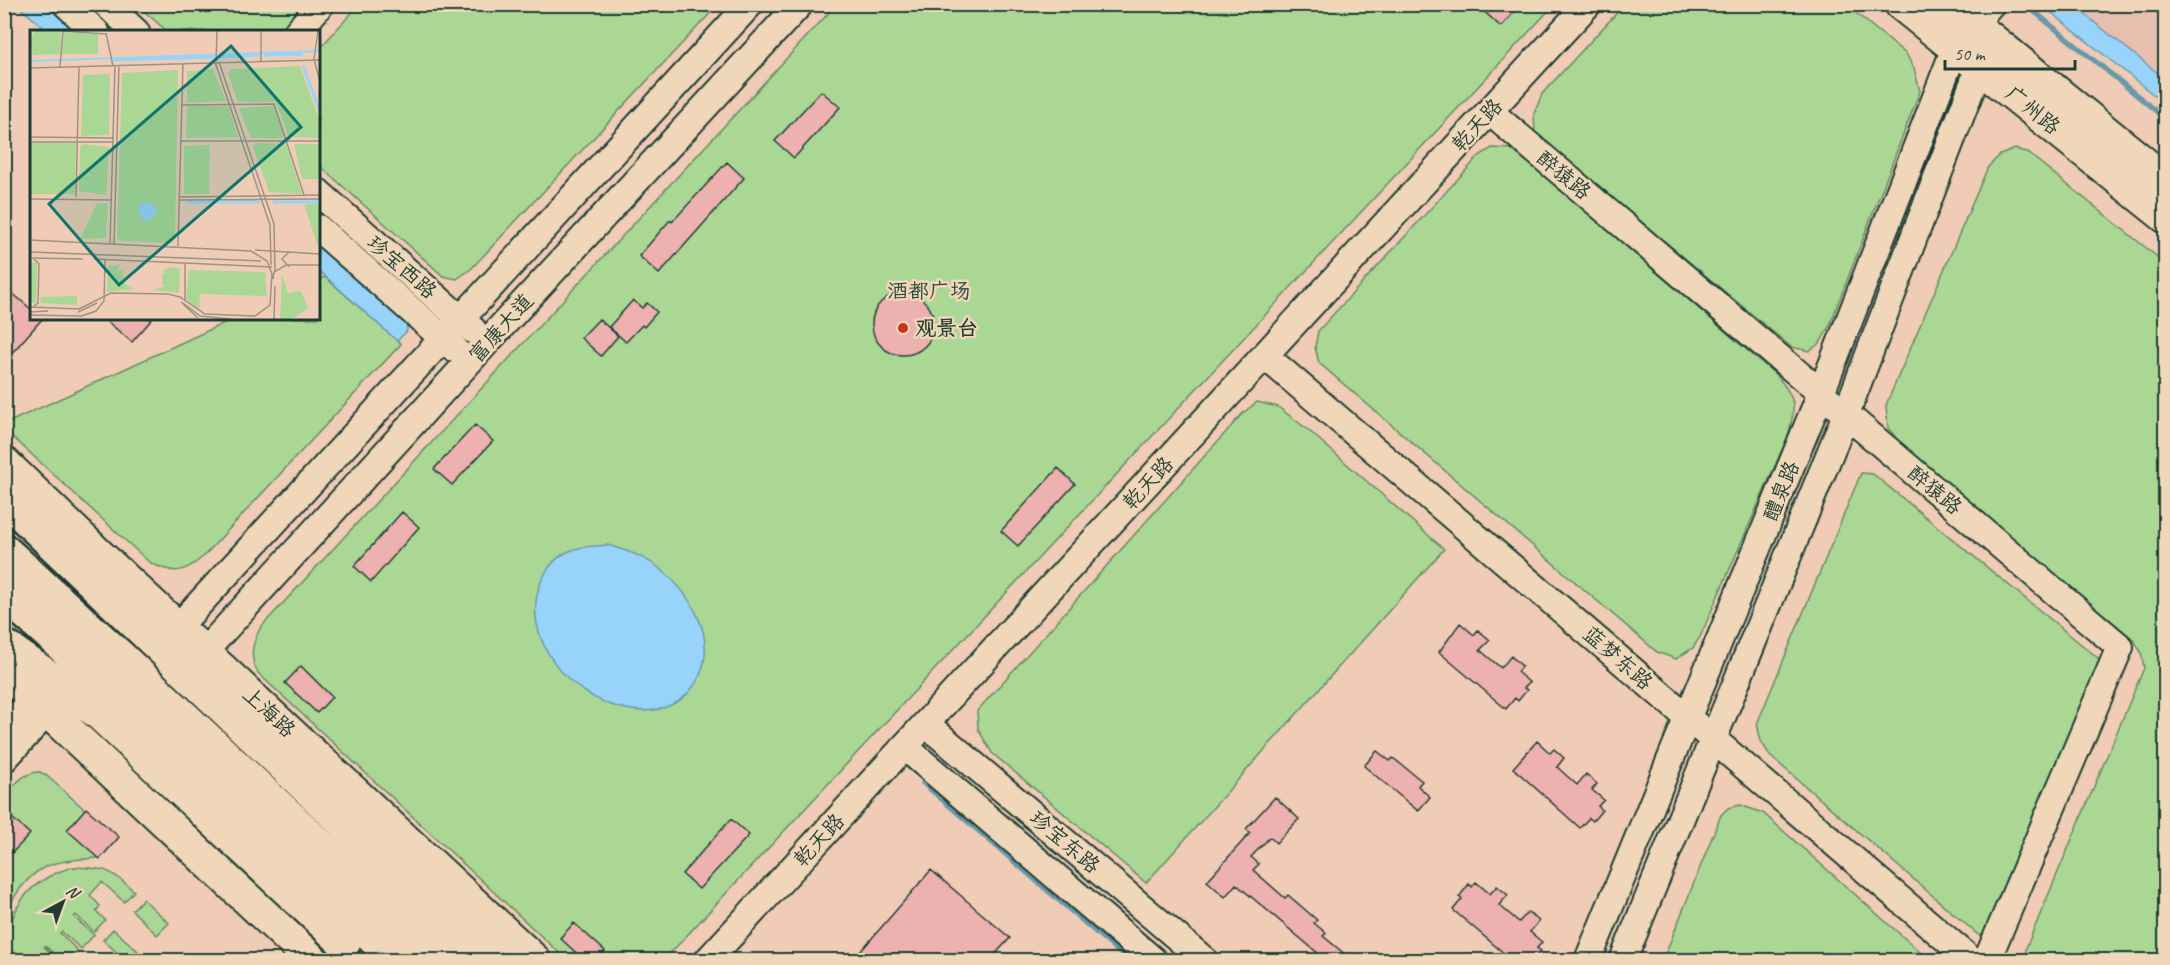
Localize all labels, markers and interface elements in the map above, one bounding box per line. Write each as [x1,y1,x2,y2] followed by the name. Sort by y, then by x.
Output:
[30,30,320,320] inset map
[1945,33,2076,71] scale bar
[1954,43,1987,65] text: 50 m
[2000,80,2066,140] street label: 广州路
[1446,93,1508,157] street label: 乾天路
[1532,145,1596,205] street label: 醉猿路
[362,230,442,304] street label: 珍宝西路
[887,278,971,304] park label: 酒都广场
[463,288,539,368] street label: 富康大道
[915,315,978,341] place label: 观景台
[896,321,910,335] marker: 观景台
[1117,451,1179,515] street label: 乾天路
[1757,457,1805,525] street label: 醴泉路
[1903,460,1967,520] street label: 醉猿路
[1578,621,1658,695] street label: 蓝梦东路
[237,681,301,743] street label: 上海路
[1024,805,1106,879] street label: 珍宝东路
[788,808,850,872] street label: 乾天路
[33,872,93,932] north arrow
[62,881,85,904] text: N

